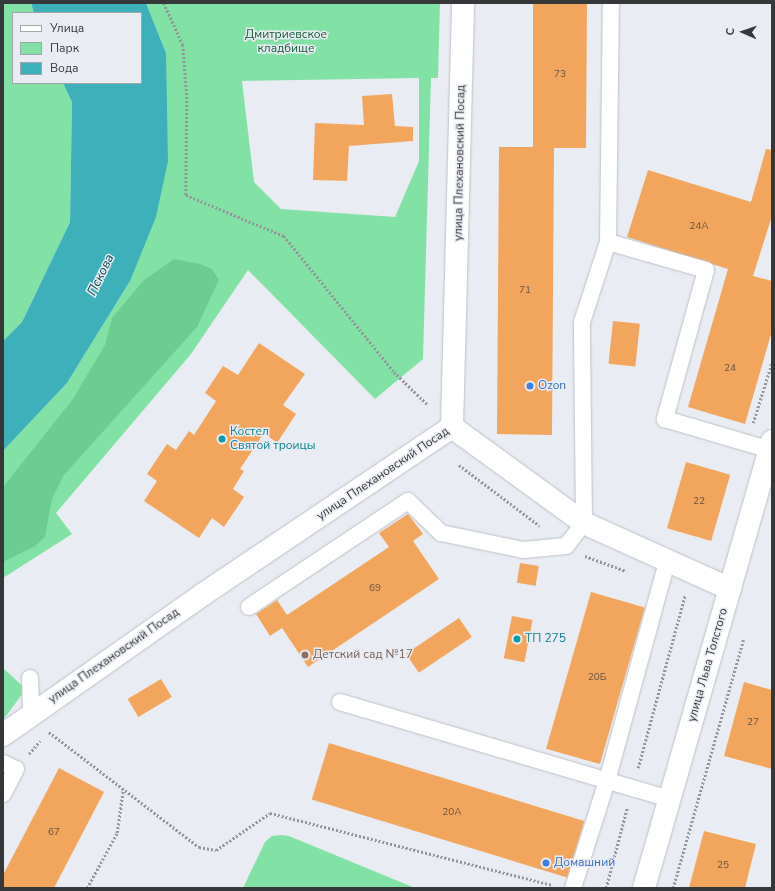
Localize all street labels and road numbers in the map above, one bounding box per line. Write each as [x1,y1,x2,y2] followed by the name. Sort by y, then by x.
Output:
[451,85,469,241] street label: улица Плехановский Посад
[314,424,452,524] street label: улица Плехановский Посад
[46,605,182,707] street label: улица Плехановский Посад
[685,606,731,724] street label: улица Льва Толстого

